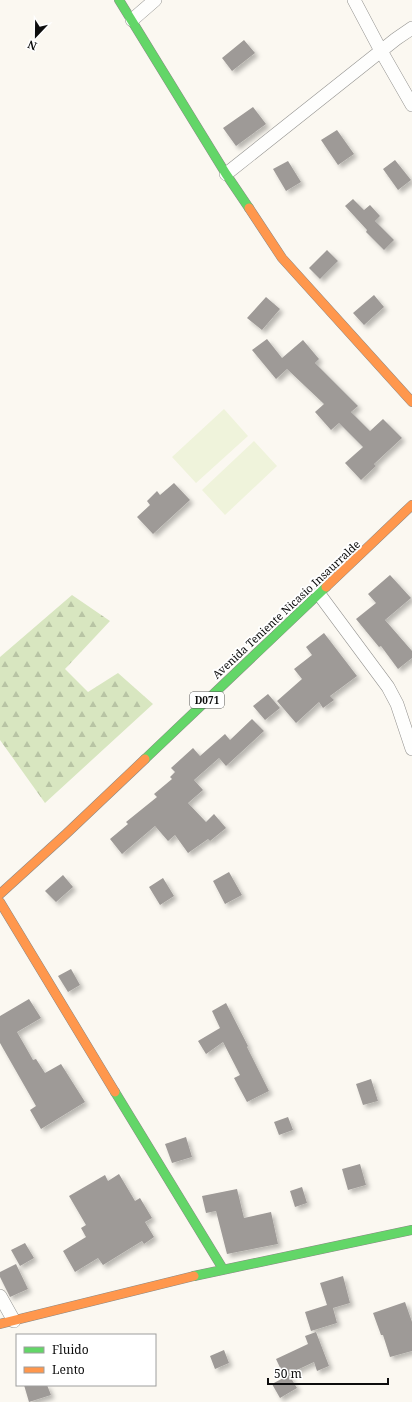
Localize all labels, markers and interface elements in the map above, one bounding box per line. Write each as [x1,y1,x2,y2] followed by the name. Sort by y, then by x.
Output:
[16,16,56,56] north arrow
[25,37,39,54] text: N
[209,536,363,682] street label: Avenida Teniente Nicasio Insaurralde
[190,692,224,708] road number: D071
[16,1334,156,1386] legend
[52,1341,89,1358] text: Fluido
[268,1360,388,1386] scale bar
[52,1361,85,1378] text: Lento
[274,1365,302,1382] text: 50 m

